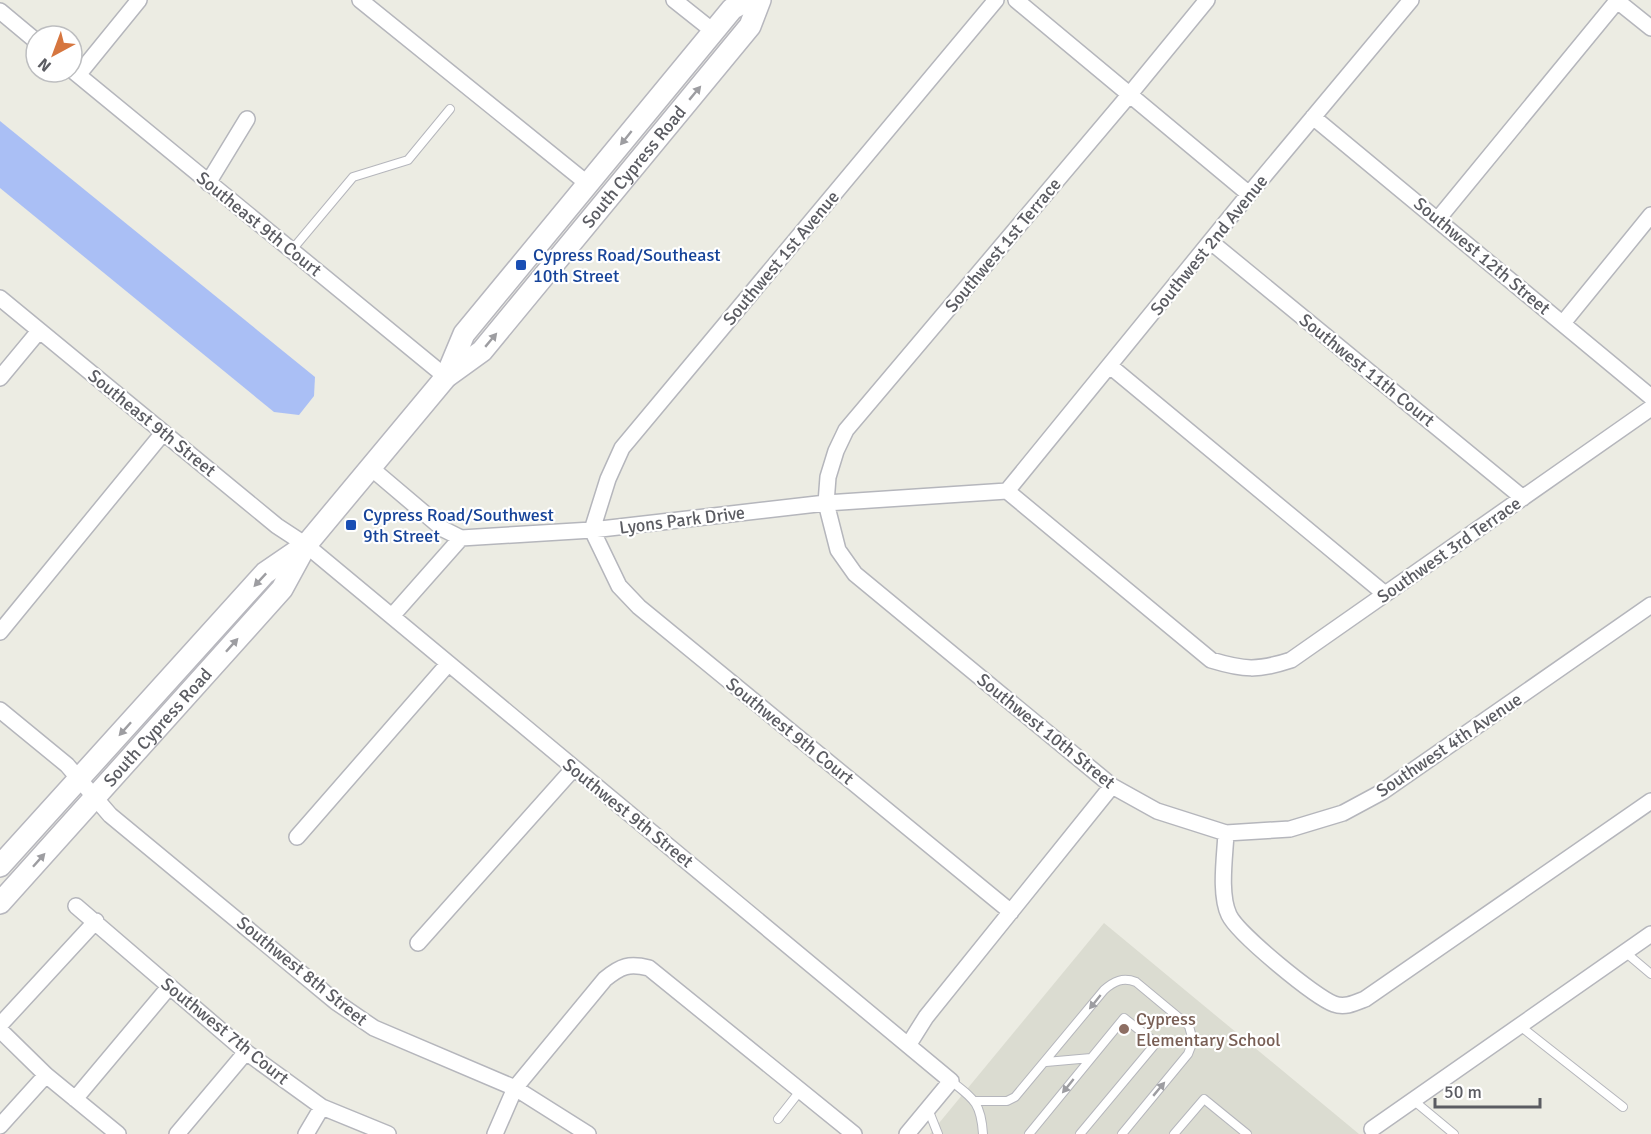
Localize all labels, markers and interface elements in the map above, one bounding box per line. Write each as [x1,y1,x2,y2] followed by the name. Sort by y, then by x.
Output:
[24,24,84,84] north arrow
[34,53,56,76] text: N
[688,85,701,100] one-way arrow
[577,101,691,232] street label: South Cypress Road
[620,130,632,145] one-way arrow
[192,167,326,281] street label: Southeast 9th Court
[1146,170,1272,320] street label: Southwest 2nd Avenue
[940,173,1066,317] street label: Southwest 1st Terrace
[718,186,844,330] street label: Southwest 1st Avenue
[1409,193,1555,319] street label: Southwest 12th Street
[533,244,721,287] place label: Cypress Road/Southeast 10th Street
[514,258,528,272] marker: Cypress Road/Southeast 10th Street
[1295,309,1439,431] street label: Southwest 11th Court
[484,332,497,348] one-way arrow
[84,365,220,481] street label: Southeast 9th Street
[1373,492,1525,608] street label: Southwest 3rd Terrace
[618,501,746,539] street label: Lyons Park Drive
[363,504,554,547] place label: Cypress Road/Southwest 9th Street
[344,518,358,532] marker: Cypress Road/Southwest 9th Street
[253,573,267,587] one-way arrow
[225,638,238,653] one-way arrow
[99,664,217,791] street label: South Cypress Road
[972,669,1120,793] street label: Southwest 10th Street
[722,673,858,789] street label: Southwest 9th Court
[1372,688,1526,802] street label: Southwest 4th Avenue
[118,721,132,736] one-way arrow
[558,754,698,872] street label: Southwest 9th Street
[32,852,46,867] one-way arrow
[232,912,372,1030] street label: Southwest 8th Street
[157,973,293,1089] street label: Southwest 7th Court
[1089,994,1102,1009] one-way arrow
[1136,1008,1281,1051] place label: Cypress Elementary School
[1117,1022,1131,1036] marker: Cypress Elementary School
[1435,1071,1540,1109] scale bar
[1061,1078,1074,1094] one-way arrow
[1444,1081,1482,1103] text: 50 m
[1152,1082,1165,1097] one-way arrow

